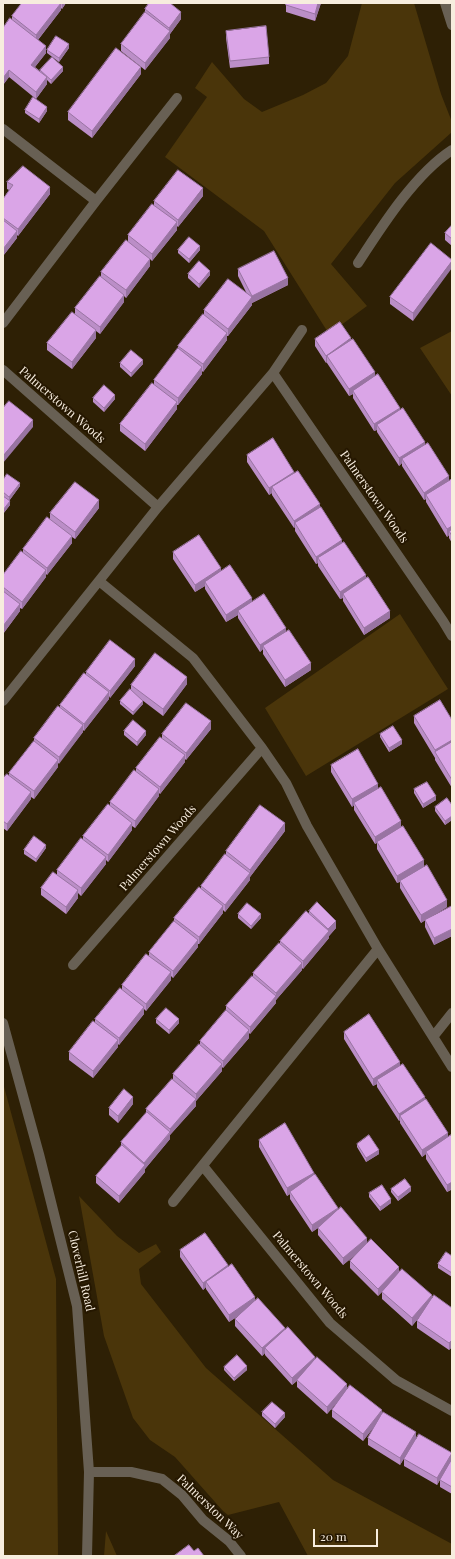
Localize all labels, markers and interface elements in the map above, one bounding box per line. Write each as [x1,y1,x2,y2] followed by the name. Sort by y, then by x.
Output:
[16,364,108,446] street label: Palmerstown Woods
[337,448,411,546] street label: Palmerstown Woods
[117,802,199,894] street label: Palmerstown Woods
[269,1228,351,1322] street label: Palmerstown Woods
[65,1229,97,1313] street label: Cloverhill Road
[174,1472,246,1542] street label: Palmerston Way
[315,1521,380,1547] scale bar
[320,1528,347,1544] text: 20 m

